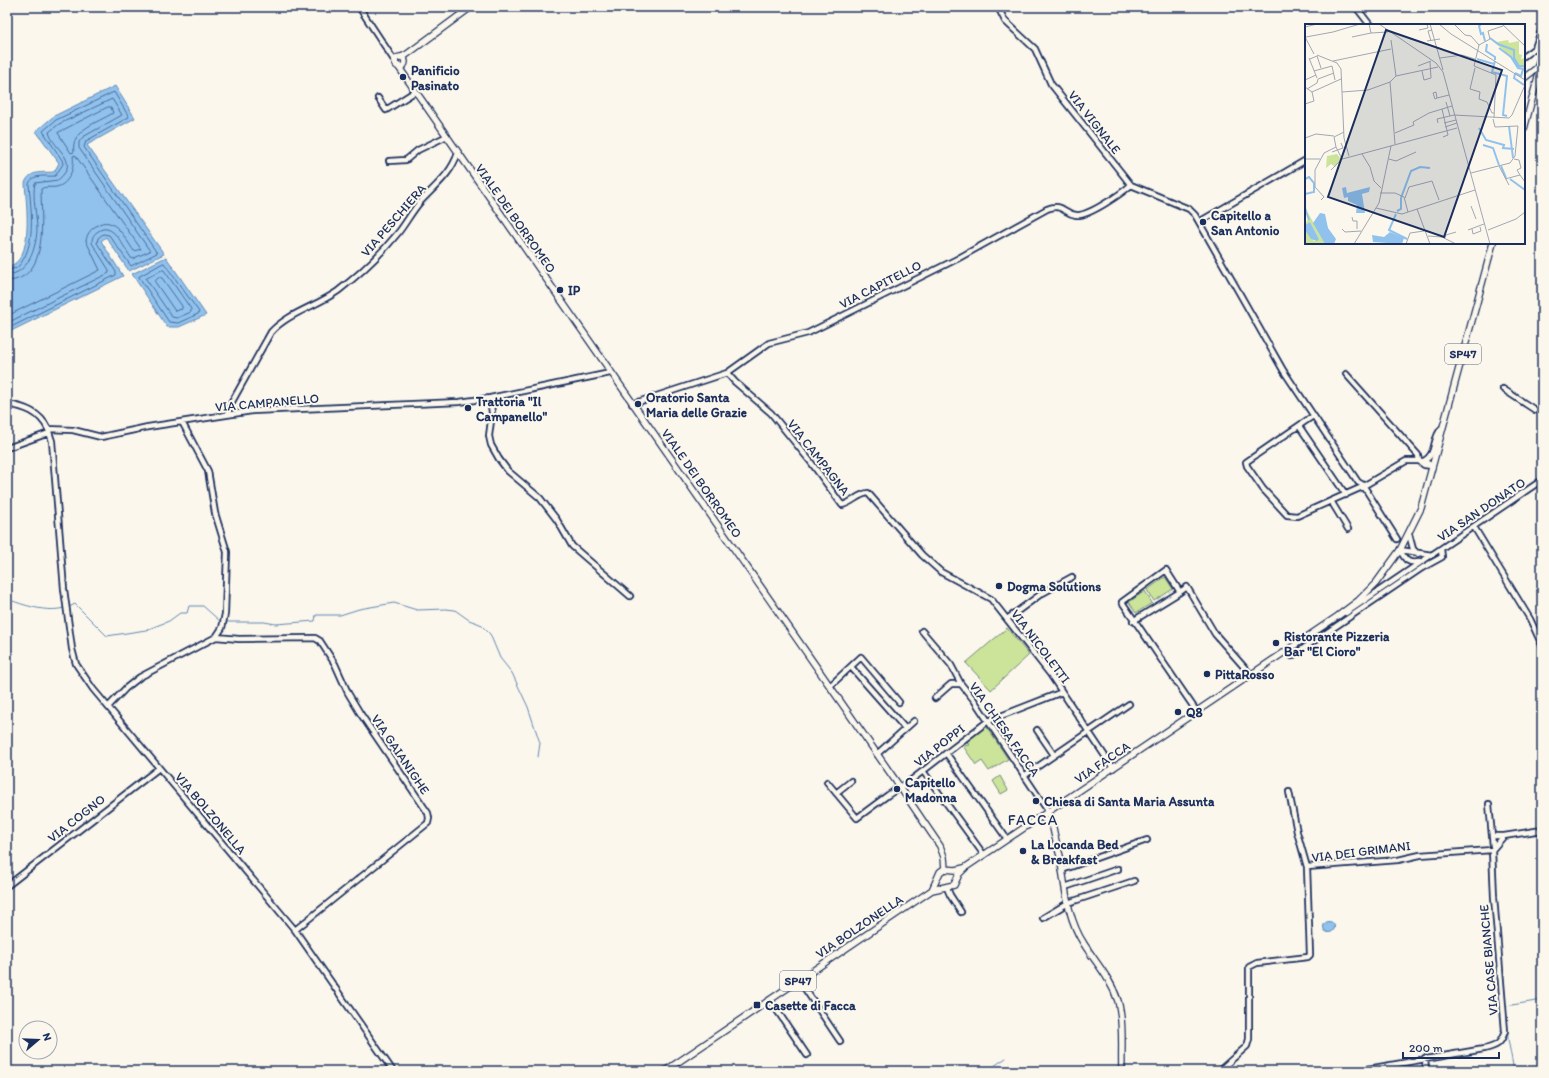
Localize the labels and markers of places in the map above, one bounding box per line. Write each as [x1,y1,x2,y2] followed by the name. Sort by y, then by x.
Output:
[411,63,460,93] place label: Panificio Pasinato
[398,72,408,82] marker: Panificio Pasinato
[1211,208,1280,238] place label: Capitello a San Antonio
[1198,217,1208,227] marker: Capitello a San Antonio
[568,283,581,298] place label: IP
[555,285,565,295] marker: IP
[646,390,747,420] place label: Oratorio Santa Maria delle Grazie
[475,394,548,425] place label: Trattoria "Il Campanello"
[633,399,643,409] marker: Oratorio Santa Maria delle Grazie
[463,403,473,413] marker: Trattoria "Il Campanello"
[1007,579,1101,595] place label: Dogma Solutions
[994,581,1004,591] marker: Dogma Solutions
[1284,629,1390,659] place label: Ristorante Pizzeria Bar "El Cioro"
[1271,638,1281,648] marker: Ristorante Pizzeria Bar "El Cioro"
[1215,667,1275,682] place label: PittaRosso
[1202,669,1212,679] marker: PittaRosso
[1186,705,1203,720] place label: Q8
[1173,707,1183,717] marker: Q8
[905,775,957,805] place label: Capitello Madonna
[892,784,902,794] marker: Capitello Madonna
[1044,794,1215,809] place label: Chiesa di Santa Maria Assunta
[1031,796,1041,806] marker: Chiesa di Santa Maria Assunta
[1031,837,1120,867] place label: La Locanda Bed & Breakfast
[1018,846,1028,856] marker: La Locanda Bed & Breakfast
[765,998,856,1013] place label: Casette di Facca
[752,1000,762,1010] marker: Casette di Facca

